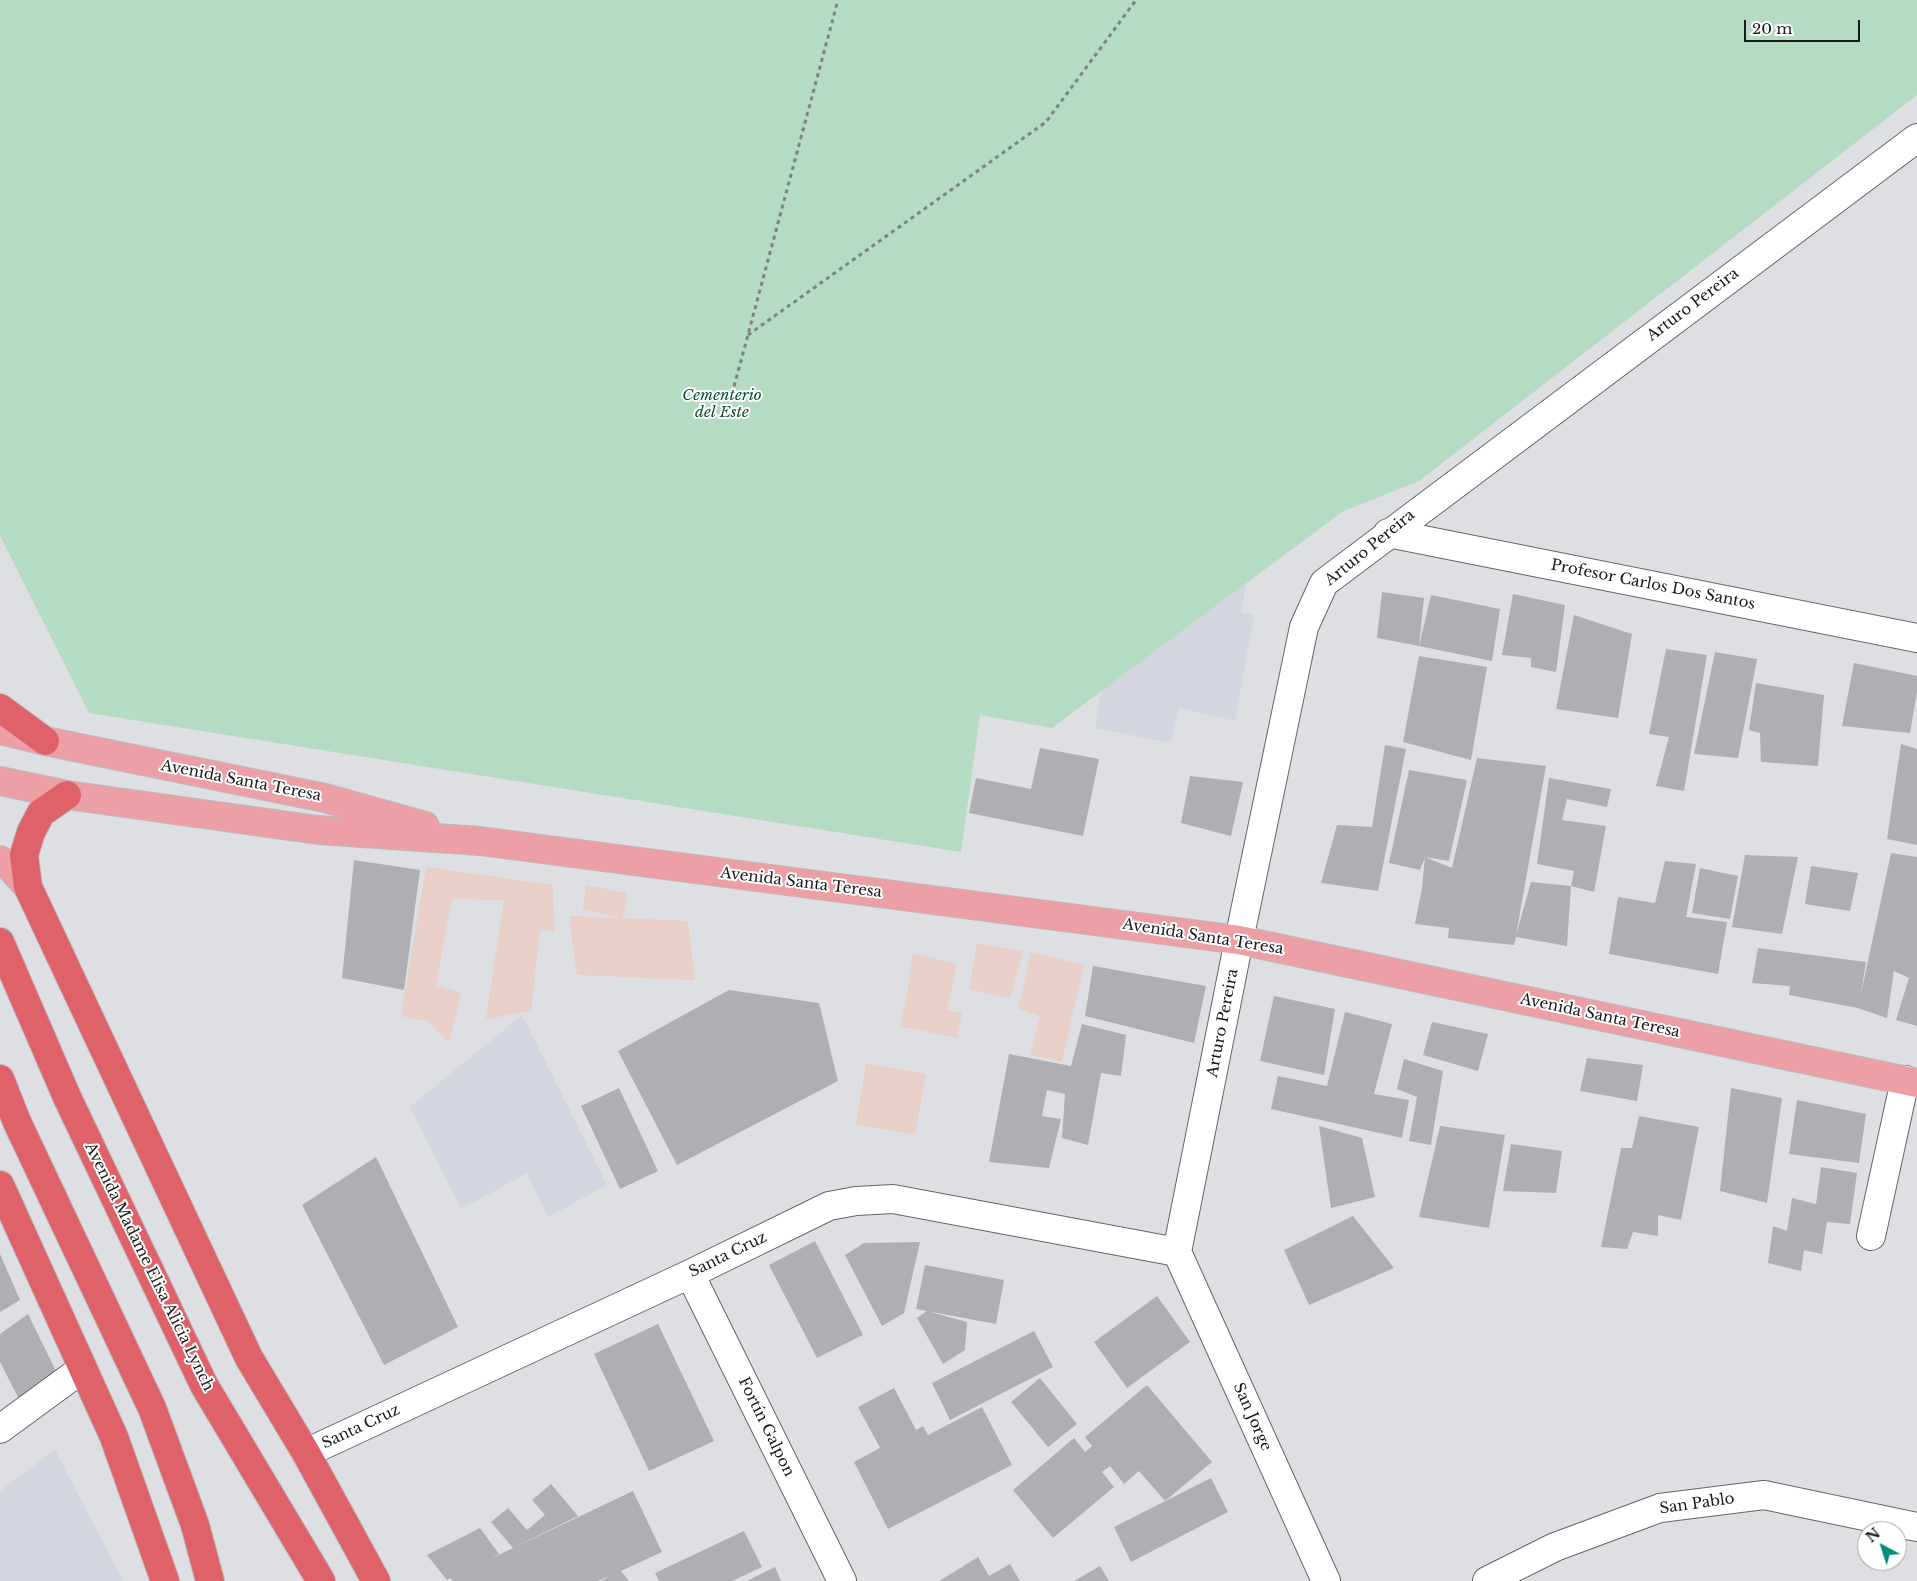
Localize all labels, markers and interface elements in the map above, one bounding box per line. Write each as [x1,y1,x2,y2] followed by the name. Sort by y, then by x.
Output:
[1747,10,1863,42] scale bar
[1752,19,1792,38] text: 20 m
[1644,265,1742,345] street label: Arturo Pereira
[682,387,762,422] park label: Cementerio del Este
[1322,506,1418,590] street label: Arturo Pereira
[1549,556,1757,614] street label: Profesor Carlos Dos Santos
[159,757,323,805] street label: Avenida Santa Teresa
[719,864,883,902] street label: Avenida Santa Teresa
[1121,915,1285,959] street label: Avenida Santa Teresa
[1204,967,1242,1079] street label: Arturo Pereira
[1519,990,1681,1042] street label: Avenida Santa Teresa
[81,1140,217,1394] street label: Avenida Madame Elisa Alicia Lynch
[686,1228,770,1282] street label: Santa Cruz
[734,1374,798,1480] street label: Fortín Galpon
[1229,1380,1275,1454] street label: San Jorge
[319,1401,403,1453] street label: Santa Cruz
[1658,1490,1736,1518] street label: San Pablo
[1857,1521,1907,1571] north arrow
[1862,1524,1884,1546] text: N

